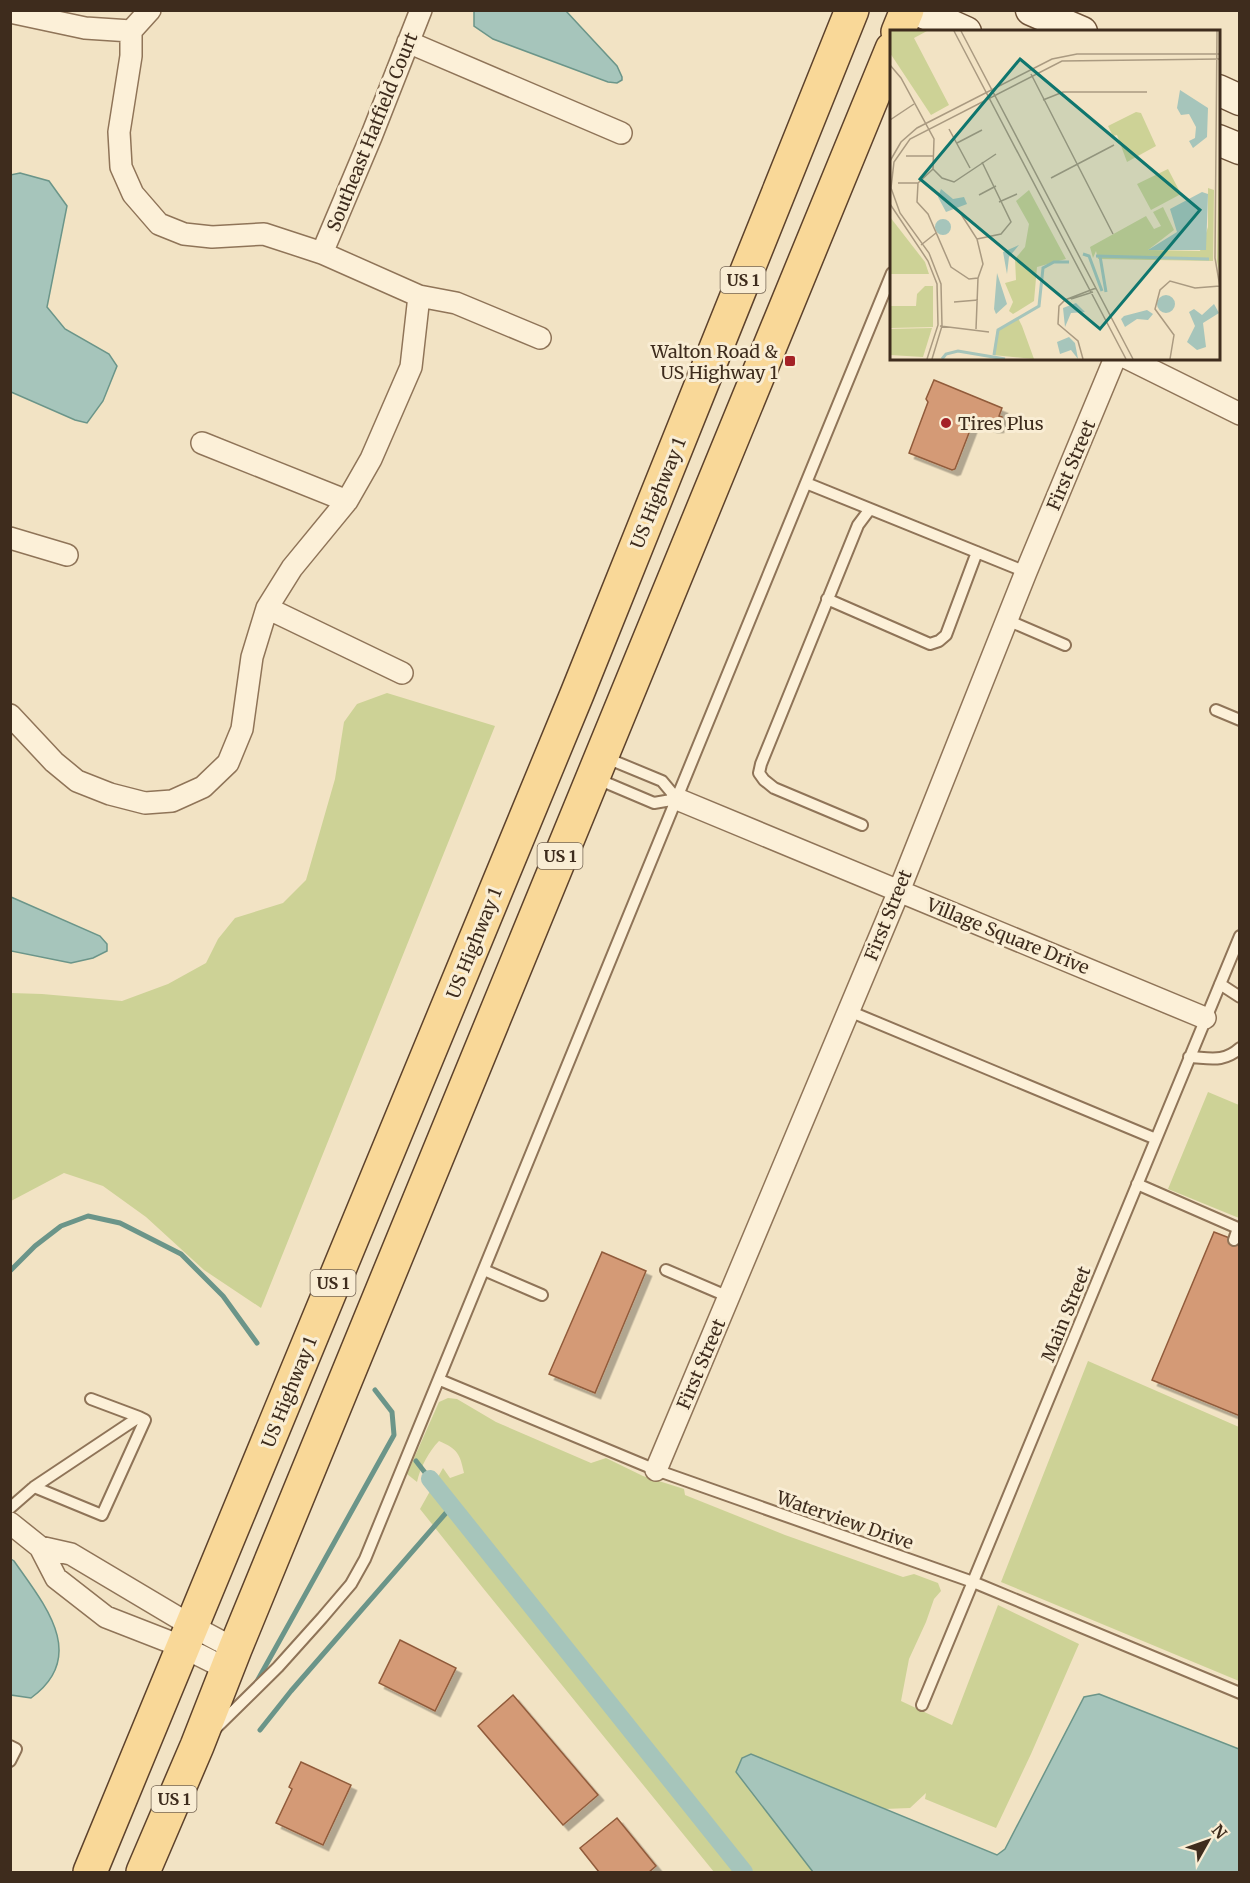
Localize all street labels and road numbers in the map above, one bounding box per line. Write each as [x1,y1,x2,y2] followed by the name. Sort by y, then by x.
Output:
[321,29,423,235] street label: Southeast Hatfield Court
[720,267,766,293] road number: US 1
[1042,416,1100,514] street label: First Street
[625,434,691,552] street label: US Highway 1
[538,843,582,869] road number: US 1
[859,866,917,964] street label: First Street
[441,884,507,1002] street label: US Highway 1
[922,892,1093,979] street label: Village Square Drive
[1036,1263,1096,1365] street label: Main Street
[310,1270,356,1296] road number: US 1
[672,1315,730,1413] street label: First Street
[256,1333,322,1451] street label: US Highway 1
[773,1486,916,1554] street label: Waterview Drive
[152,1786,196,1812] road number: US 1

